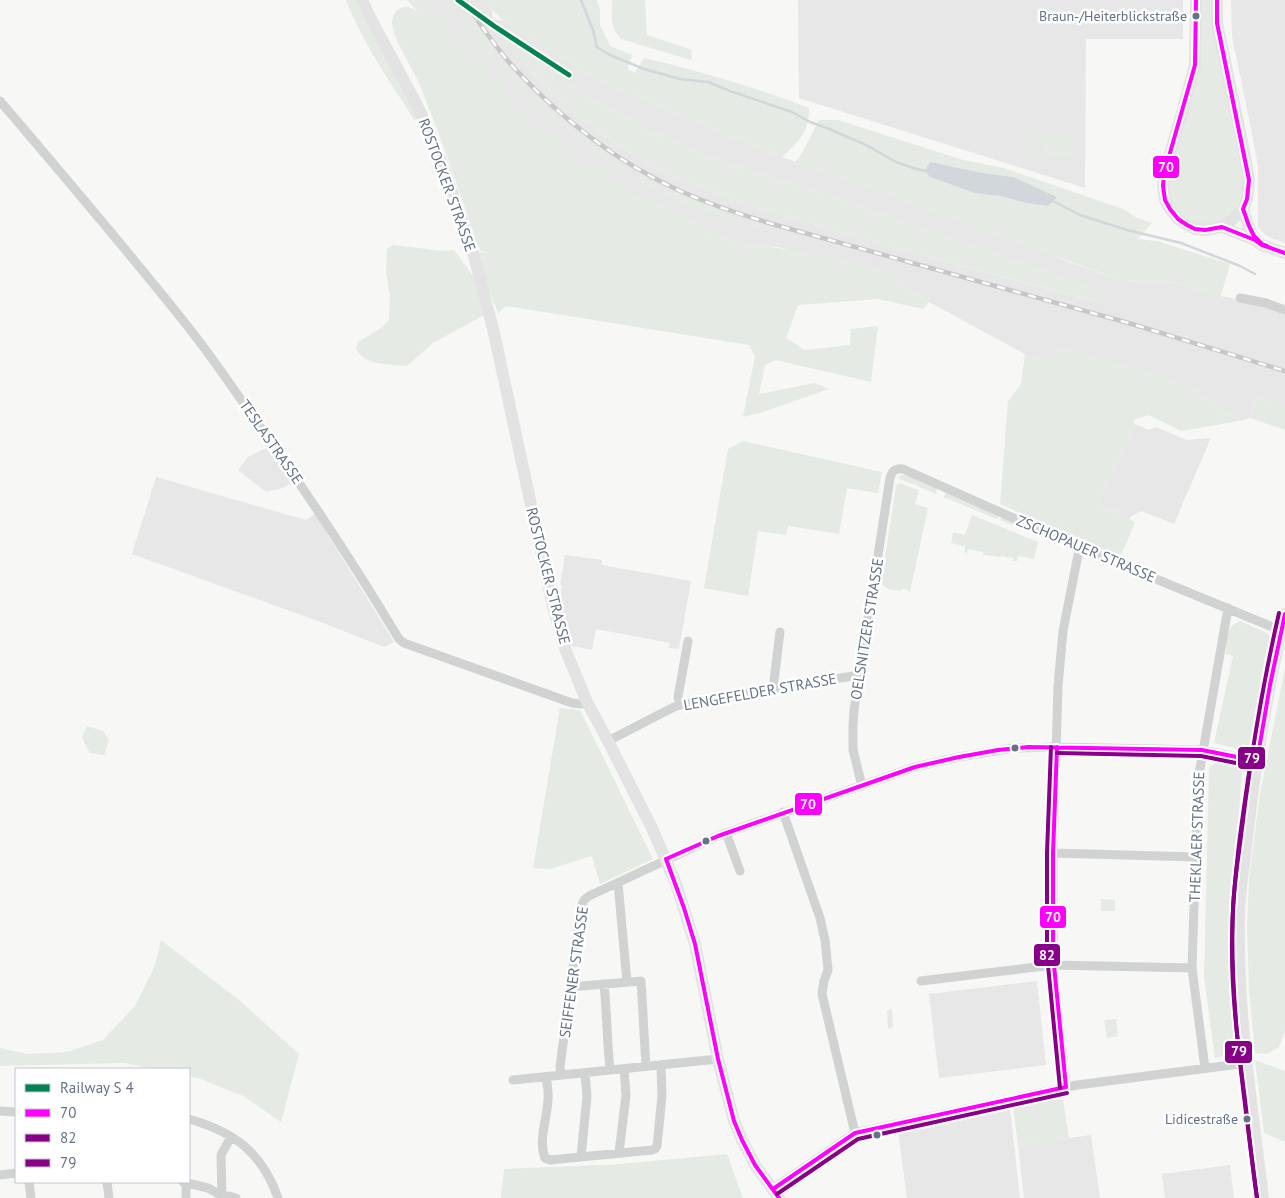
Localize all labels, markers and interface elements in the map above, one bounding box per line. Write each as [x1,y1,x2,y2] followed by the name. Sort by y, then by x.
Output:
[1039,7,1187,25] place label: Braun-/Heiterblickstraße
[1191,11,1201,21] marker: Braun-/Heiterblickstraße
[414,116,480,254] street label: ROSTOCKER STRASSE
[1152,155,1180,179] line badge: 70
[1158,158,1174,176] text: 70
[235,396,307,488] street label: TESLASTRASSE
[522,505,575,646] street label: ROSTOCKER STRASSE
[1014,511,1159,587] street label: ZSCHOPAUER STRASSE
[846,557,887,701] street label: OELSNITZER STRASSE
[682,669,838,714] street label: LENGEFELDER STRASSE
[1010,743,1020,753] unlabelled marker
[1237,746,1266,770] line badge: 79
[1244,749,1260,767] text: 79
[1185,771,1208,903] street label: THEKLAER STRASSE
[794,792,823,816] line badge: 70
[800,795,816,813] text: 70
[701,836,711,846] unlabelled marker
[555,905,592,1039] street label: SEIFFENER STRASSE
[1039,905,1067,929] line badge: 70
[1045,908,1061,926] text: 70
[1033,943,1061,967] line badge: 82
[1039,946,1055,964] text: 82
[1224,1040,1253,1064] line badge: 79
[1231,1042,1247,1060] text: 79
[15,1068,190,1183] legend
[60,1078,134,1097] text: Railway S 4
[60,1103,76,1122] text: 70
[1165,1110,1238,1128] place label: Lidicestraße
[1242,1114,1252,1124] marker: Lidicestraße
[60,1128,76,1147] text: 82
[872,1130,882,1140] unlabelled marker
[60,1153,76,1172] text: 79

